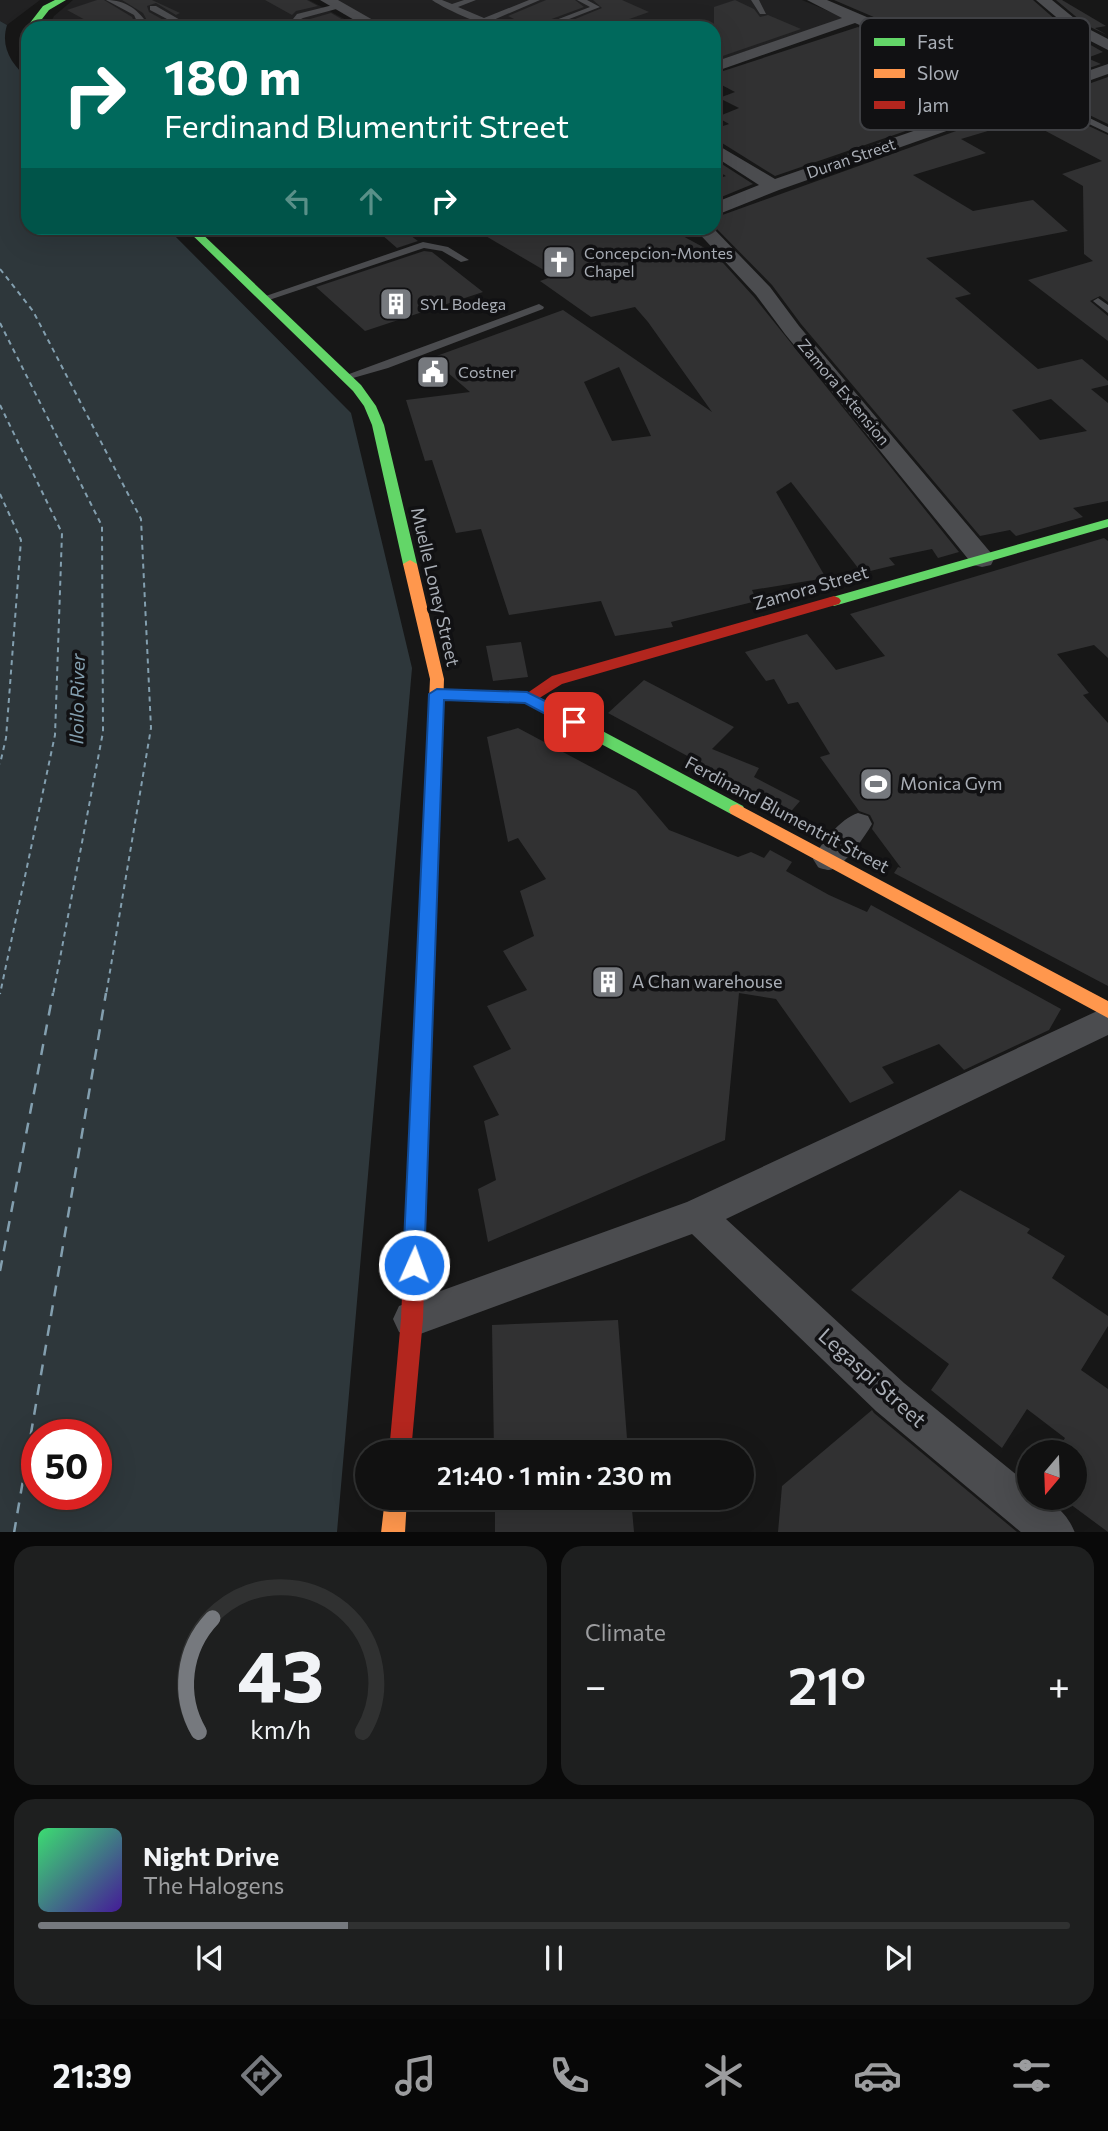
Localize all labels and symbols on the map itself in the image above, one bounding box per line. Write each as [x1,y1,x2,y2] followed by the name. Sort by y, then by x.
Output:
[860,18,1090,130] legend
[917,30,954,53] text: Fast
[917,61,959,84] text: Slow
[917,93,949,116] text: Jam
[804,133,898,182] street label: Duran Street
[540,243,578,281] church icon: Concepcion-Montes Chapel
[584,243,733,280] place label: Concepcion-Montes Chapel
[377,285,415,323] building icon: SYL Bodega
[420,294,506,313] place label: SYL Bodega
[795,335,894,449] street label: Zamora Extension
[414,353,452,391] public building icon: Costner
[458,362,517,381] place label: Costner
[407,505,465,669] street label: Muelle Loney Street
[751,560,871,614] street label: Zamora Street
[64,652,89,745] water label: Iloilo River
[544,692,604,752] pin
[682,751,893,877] street label: Ferdinand Blumentrit Street
[857,765,895,803] sports icon: Monica Gym
[900,772,1002,794] place label: Monica Gym
[589,963,627,1001] building icon: A Chan warehouse
[632,970,783,992] place label: A Chan warehouse
[377,1228,451,1302] position arrow
[814,1322,932,1432] street label: Legaspi Street
[21,1419,112,1510] speed limit sign: 50
[1017,1440,1087,1510] north arrow

